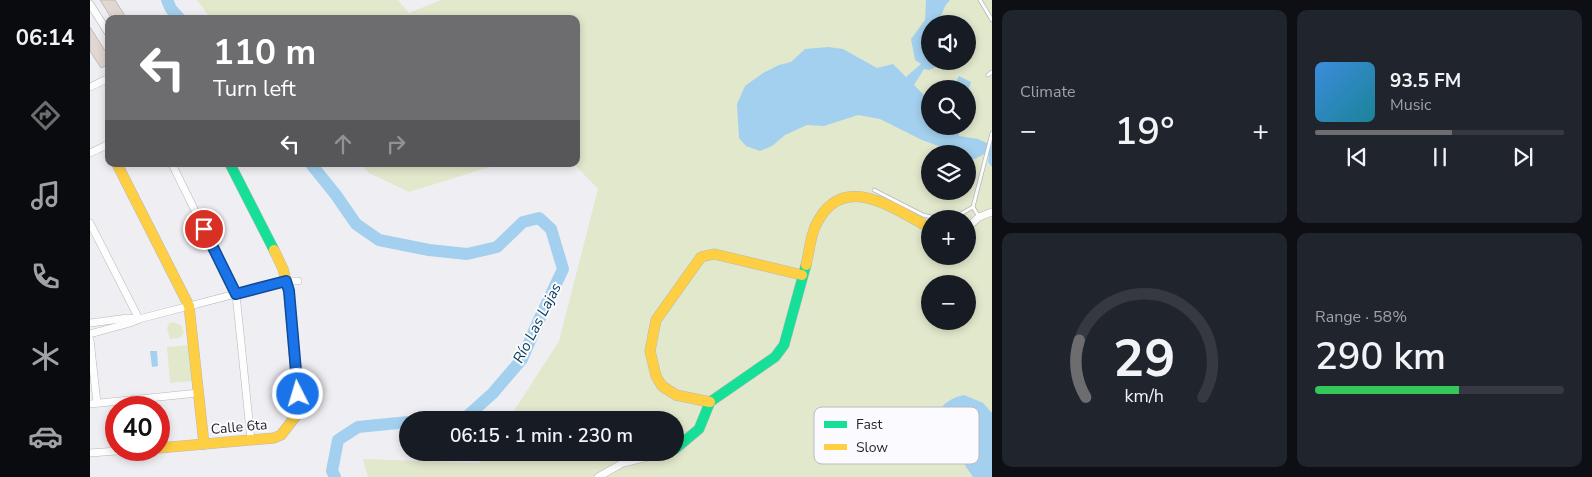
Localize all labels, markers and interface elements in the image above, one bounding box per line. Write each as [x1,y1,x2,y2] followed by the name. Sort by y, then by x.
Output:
[921,15,976,330] map controls
[921,15,976,70] button: sound
[16,23,74,53] text: 06:14
[213,29,316,76] text: 110 m
[130,35,195,100] icon: left
[1390,68,1461,94] text: 93.5 FM
[213,74,296,104] text: Turn left
[921,80,976,135] button: search
[1020,81,1075,103] text: Climate
[1390,94,1431,116] text: Music
[28,98,63,133] icon: directions
[1115,106,1174,157] text: 19°
[1020,112,1037,150] text: −
[1252,112,1269,150] text: +
[276,130,304,158] icon: left
[329,130,357,158] icon: ahead
[382,130,410,158] icon: right
[1343,143,1371,171] icon: previous
[1426,143,1454,171] icon: pause
[1509,143,1537,171] icon: next
[921,145,976,200] button: layers
[28,178,63,213] icon: music
[183,208,225,250] pin
[921,210,976,265] button: +
[190,215,218,243] icon: arrive
[28,259,63,294] icon: phone
[921,275,976,330] button: −
[508,279,566,367] water label: Río Las Lajas
[1315,306,1407,328] text: Range · 58%
[1113,323,1176,394] text: 29
[1315,331,1446,382] text: 290 km
[28,339,63,374] icon: climate
[271,367,323,419] position arrow
[1125,384,1164,408] text: km/h
[105,396,170,461] speed limit sign: 40
[814,407,979,464] legend
[210,415,268,439] street label: Calle 6ta
[856,415,882,434] text: Fast
[28,419,63,454] icon: car
[450,423,633,449] text: 06:15 · 1 min · 230 m
[856,438,888,457] text: Slow

